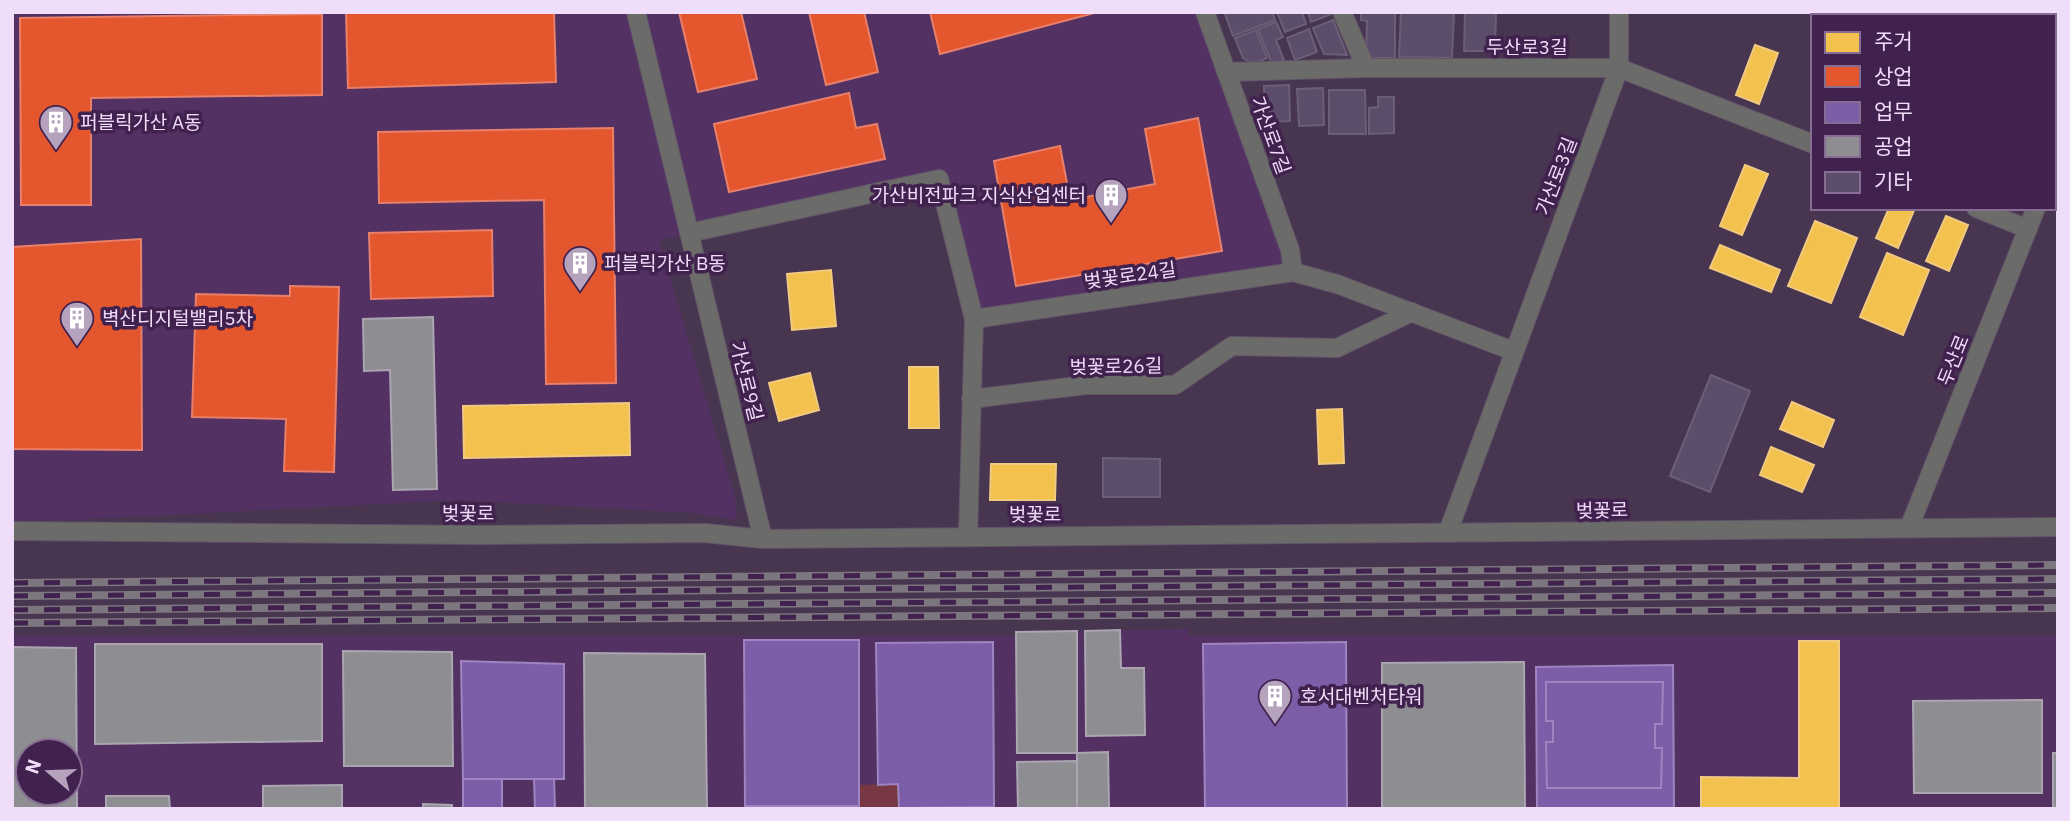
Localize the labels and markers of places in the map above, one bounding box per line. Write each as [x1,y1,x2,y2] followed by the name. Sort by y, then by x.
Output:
[37,103,75,152] building icon: 퍼블릭가산 A동
[80,110,202,134] place label: 퍼블릭가산 A동
[1092,176,1130,225] building icon: 가산비전파크 지식산업센터
[872,183,1086,207] place label: 가산비전파크 지식산업센터
[561,244,599,293] building icon: 퍼블릭가산 B동
[604,251,726,275] place label: 퍼블릭가산 B동
[58,299,96,348] building icon: 벽산디지털밸리5차
[102,306,253,330] place label: 벽산디지털밸리5차
[1256,677,1294,726] building icon: 호서대벤처타워
[1300,684,1422,708] place label: 호서대벤처타워

